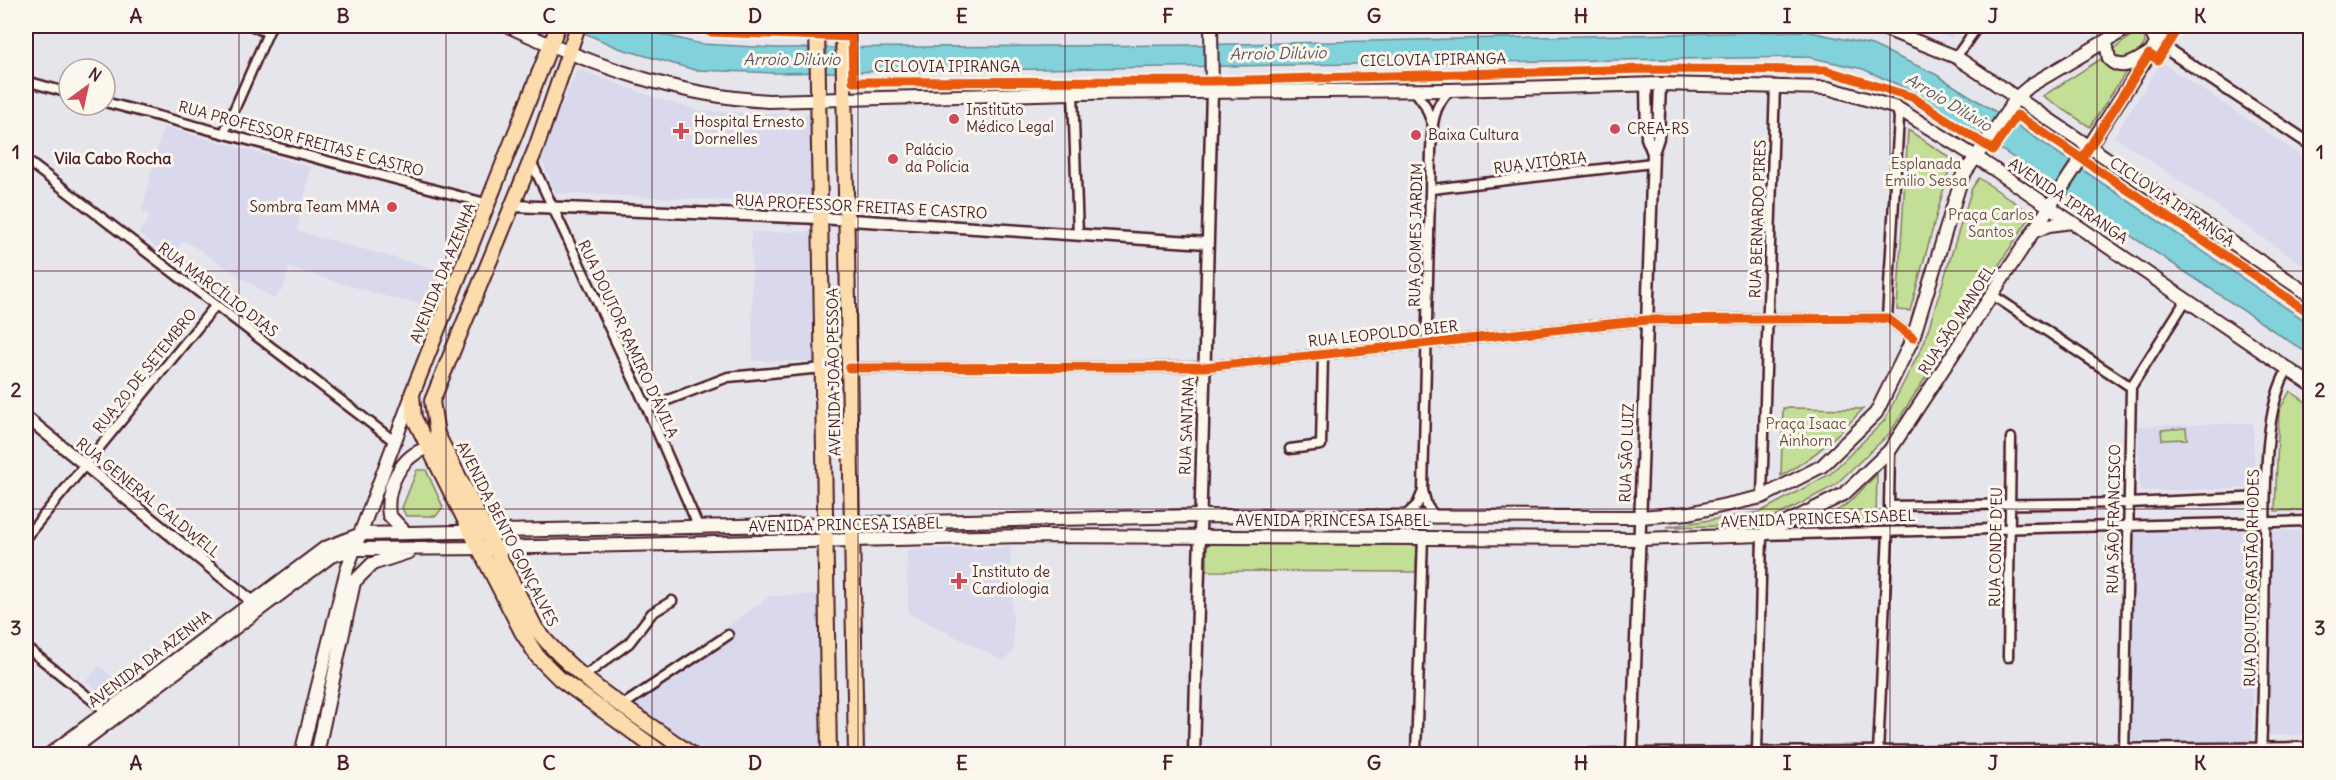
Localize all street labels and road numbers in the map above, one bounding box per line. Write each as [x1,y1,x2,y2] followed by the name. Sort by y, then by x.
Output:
[1360,49,1507,70] street label: CICLOVIA IPIRANGA
[874,57,1020,76] street label: CICLOVIA IPIRANGA
[176,97,426,180] street label: RUA PROFESSOR FREITAS E CASTRO
[1745,139,1770,299] street label: RUA BERNARDO PIRES
[1492,146,1588,178] street label: RUA VITÓRIA
[2106,153,2239,251] street label: CICLOVIA IPIRANGA
[2005,154,2132,248] street label: AVENIDA IPIRANGA
[1405,163,1426,307] street label: RUA GOMES JARDIM
[734,190,988,223] street label: RUA PROFESSOR FREITAS E CASTRO
[406,200,480,346] street label: AVENIDA DA AZENHA
[574,237,683,441] street label: RUA DOUTOR RAMIRO D'ÁVILA
[155,238,282,341] street label: RUA MARCÍLIO DIAS
[1914,261,1999,378] street label: RUA SÃO MANOEL
[823,287,844,456] street label: AVENIDA JOÃO PESSOA
[89,305,201,437] street label: RUA 20 DE SETEMBRO
[1307,316,1459,351] street label: RUA LEOPOLDO BIER
[1175,376,1198,475] street label: RUA SANTANA
[1615,403,1638,503] street label: RUA SÃO LUIZ
[73,434,224,562] street label: RUA GENERAL CALDWELL
[452,438,562,629] street label: AVENIDA BENTO GONÇALVES
[2103,444,2124,594] street label: RUA SÃO FRANCISCO
[2240,469,2263,687] street label: RUA DOUTOR GASTÃO RHODES
[1985,487,2006,607] street label: RUA CONDE D'EU
[1720,506,1916,531] street label: AVENIDA PRINCESA ISABEL
[1236,511,1430,530] street label: AVENIDA PRINCESA ISABEL
[748,513,944,536] street label: AVENIDA PRINCESA ISABEL
[84,606,215,711] street label: AVENIDA DA AZENHA

